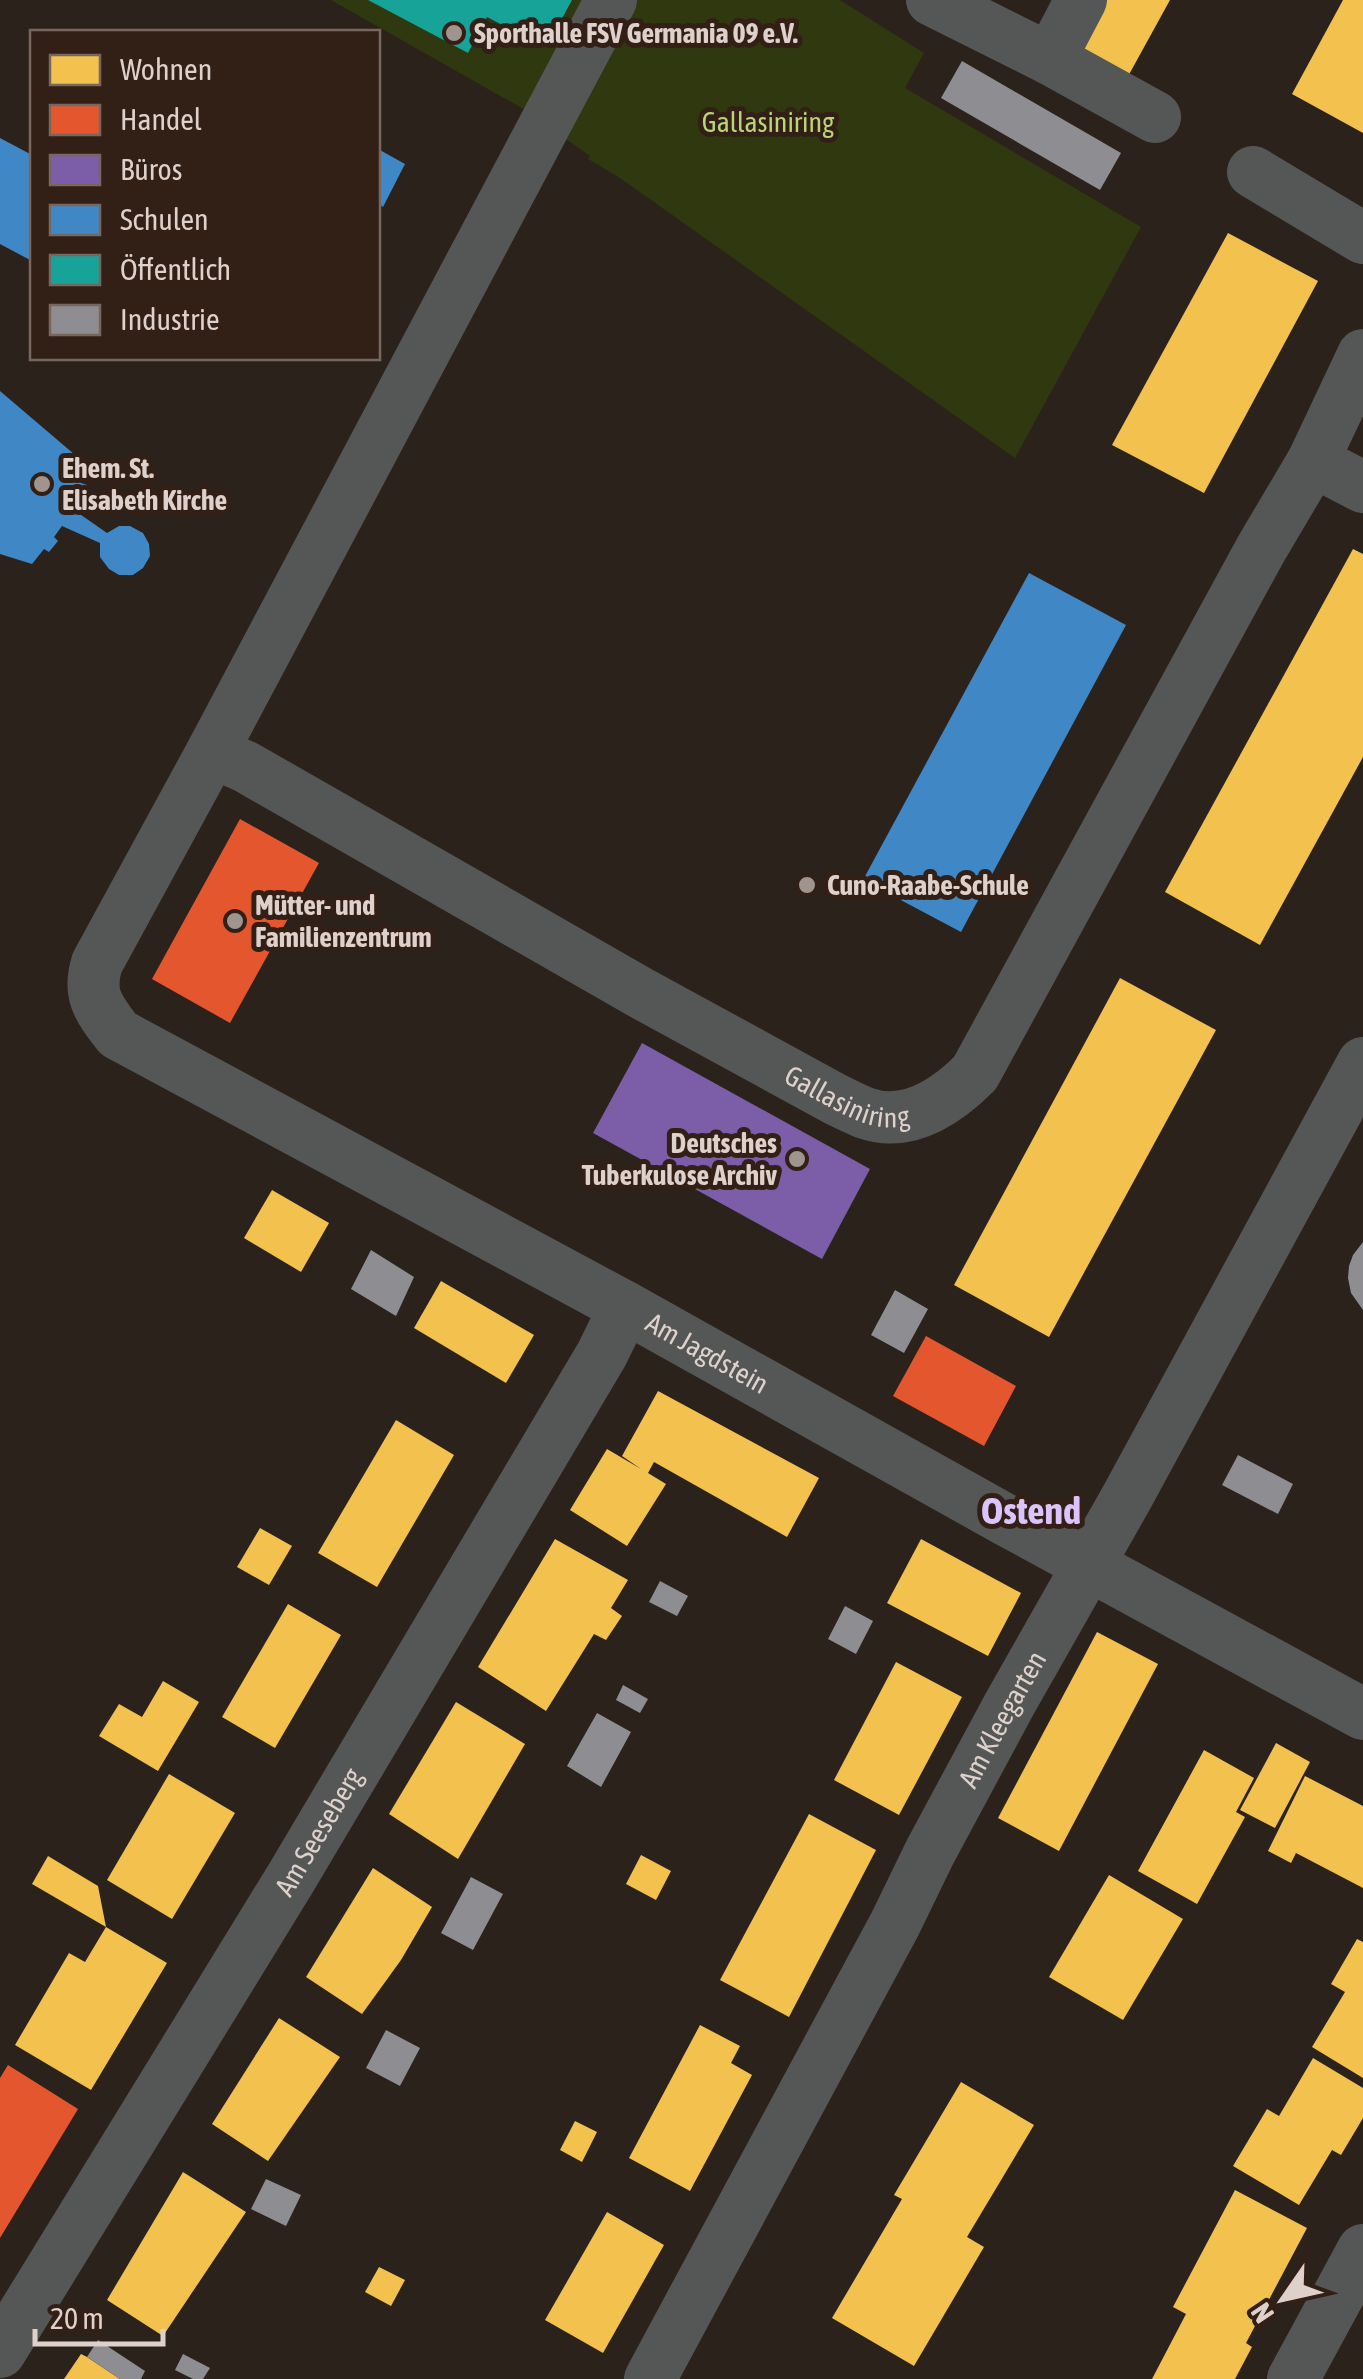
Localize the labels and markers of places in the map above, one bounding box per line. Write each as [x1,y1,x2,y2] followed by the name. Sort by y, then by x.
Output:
[474,17,798,49] place label: Sporthalle FSV Germania 09 e.V.
[443,22,465,44] marker: Sporthalle FSV Germania 09 e.V.
[62,452,227,516] place label: Ehem. St. Elisabeth Kirche
[31,473,53,495] marker: Ehem. St. Elisabeth Kirche
[827,869,1029,901] place label: Cuno-Raabe-Schule
[796,874,818,896] marker: Cuno-Raabe-Schule
[255,889,432,953] place label: Mütter- und Familienzentrum
[224,910,246,932] marker: Mütter- und Familienzentrum
[582,1127,777,1191] place label: Deutsches Tuberkulose Archiv
[786,1148,808,1170] marker: Deutsches Tuberkulose Archiv

